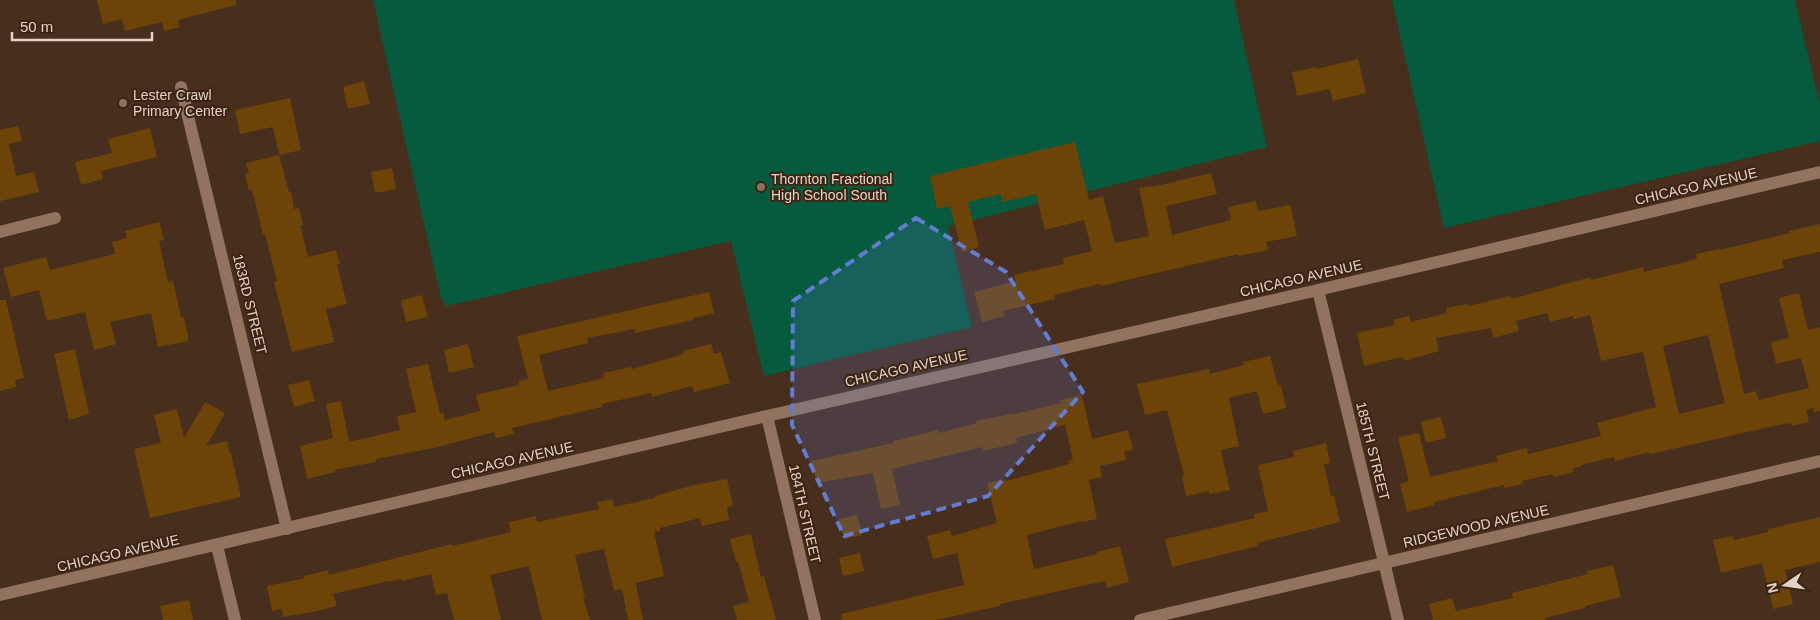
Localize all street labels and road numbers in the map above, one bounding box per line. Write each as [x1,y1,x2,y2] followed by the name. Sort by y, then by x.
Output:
[1633,164,1759,208] street label: CHICAGO AVENUE
[230,252,270,356] street label: 183RD STREET
[1238,256,1364,300] street label: CHICAGO AVENUE
[843,346,969,390] street label: CHICAGO AVENUE
[1353,400,1393,502] street label: 185TH STREET
[449,438,575,482] street label: CHICAGO AVENUE
[786,463,824,566] street label: 184TH STREET
[1402,501,1550,551] street label: RIDGEWOOD AVENUE
[55,531,181,575] street label: CHICAGO AVENUE

